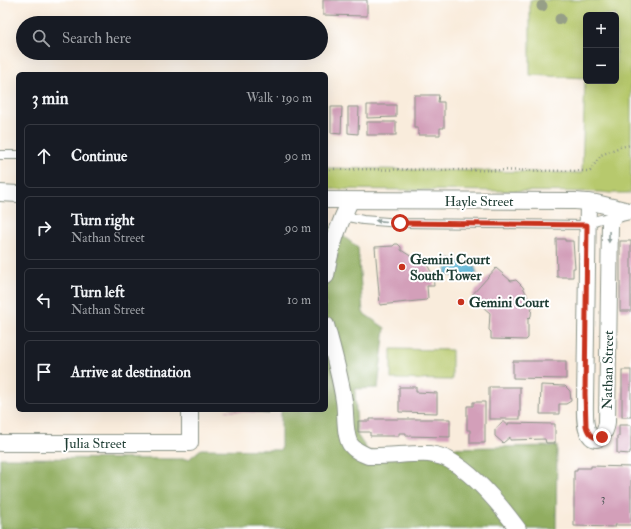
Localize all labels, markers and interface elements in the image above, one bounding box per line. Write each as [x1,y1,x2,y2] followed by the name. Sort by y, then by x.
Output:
[583,12,619,84] map controls
[583,12,619,48] button: +
[16,16,328,60] search box
[30,27,52,49] icon: search
[62,29,131,48] text: Search here
[583,48,619,84] button: −
[32,88,69,109] text: 3 min
[246,90,312,106] text: Walk · 190 m
[33,145,55,167] icon: ahead
[71,147,127,166] text: Continue
[285,148,311,164] text: 90 m
[444,193,514,211] street label: Hayle Street
[71,211,134,230] text: Turn right
[391,214,409,232] route start
[33,217,55,239] icon: right
[375,218,387,225] one-way arrow
[285,220,311,236] text: 90 m
[71,230,145,246] text: Nathan Street
[606,231,612,244] one-way arrow
[410,251,491,284] place label: Gemini Court South Tower
[397,262,407,272] marker: Gemini Court South Tower
[71,283,125,302] text: Turn left
[33,289,55,311] icon: left
[287,292,311,308] text: 10 m
[469,294,550,311] place label: Gemini Court
[456,297,466,307] marker: Gemini Court
[71,302,145,318] text: Nathan Street
[599,330,617,410] street label: Nathan Street
[33,361,55,383] icon: arrive
[71,363,191,382] text: Arrive at destination
[593,428,611,446] route end
[63,435,127,452] street label: Julia Street
[601,491,605,506] house number: 3

